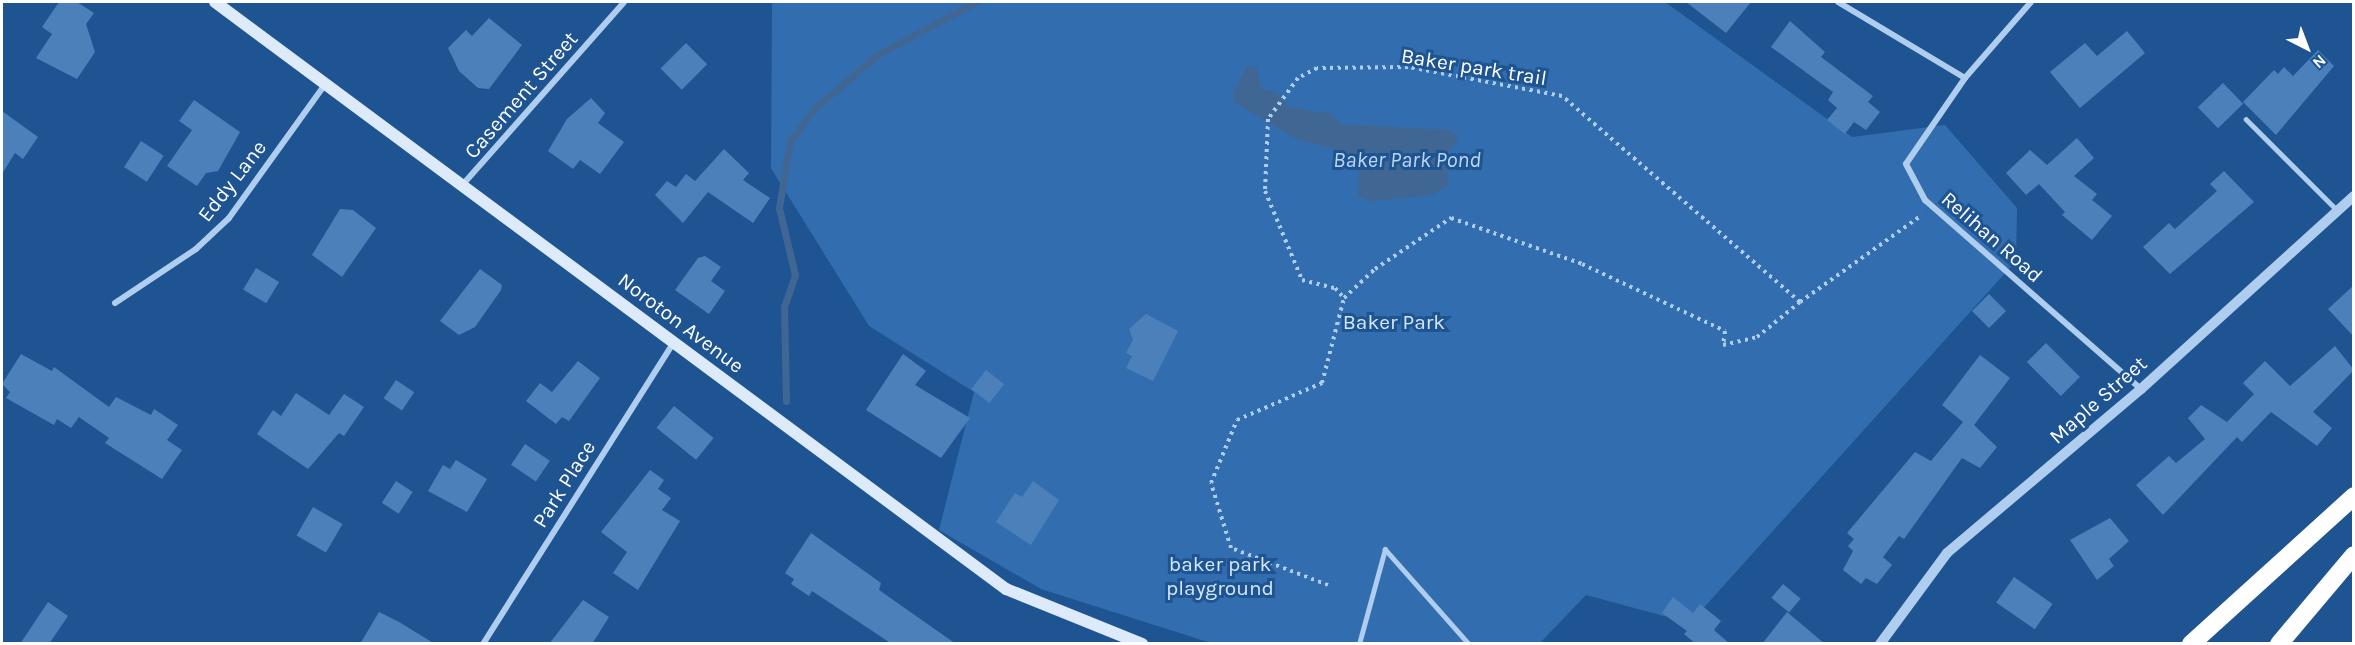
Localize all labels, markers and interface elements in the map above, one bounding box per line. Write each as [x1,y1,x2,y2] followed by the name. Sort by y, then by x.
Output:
[2277,18,2337,78] north arrow
[459,26,583,164] street label: Casement Street
[1399,43,1549,91] street label: Baker park trail
[2309,51,2330,73] text: N
[192,135,272,227] street label: Eddy Lane
[1333,148,1481,174] water label: Baker Park Pond
[1936,186,2048,288] street label: Relihan Road
[613,267,749,379] street label: Noroton Avenue
[1343,309,1445,335] park label: Baker Park
[2044,351,2152,449] street label: Maple Street
[527,436,601,532] street label: Park Place
[1166,551,1274,601] park label: baker park playground

